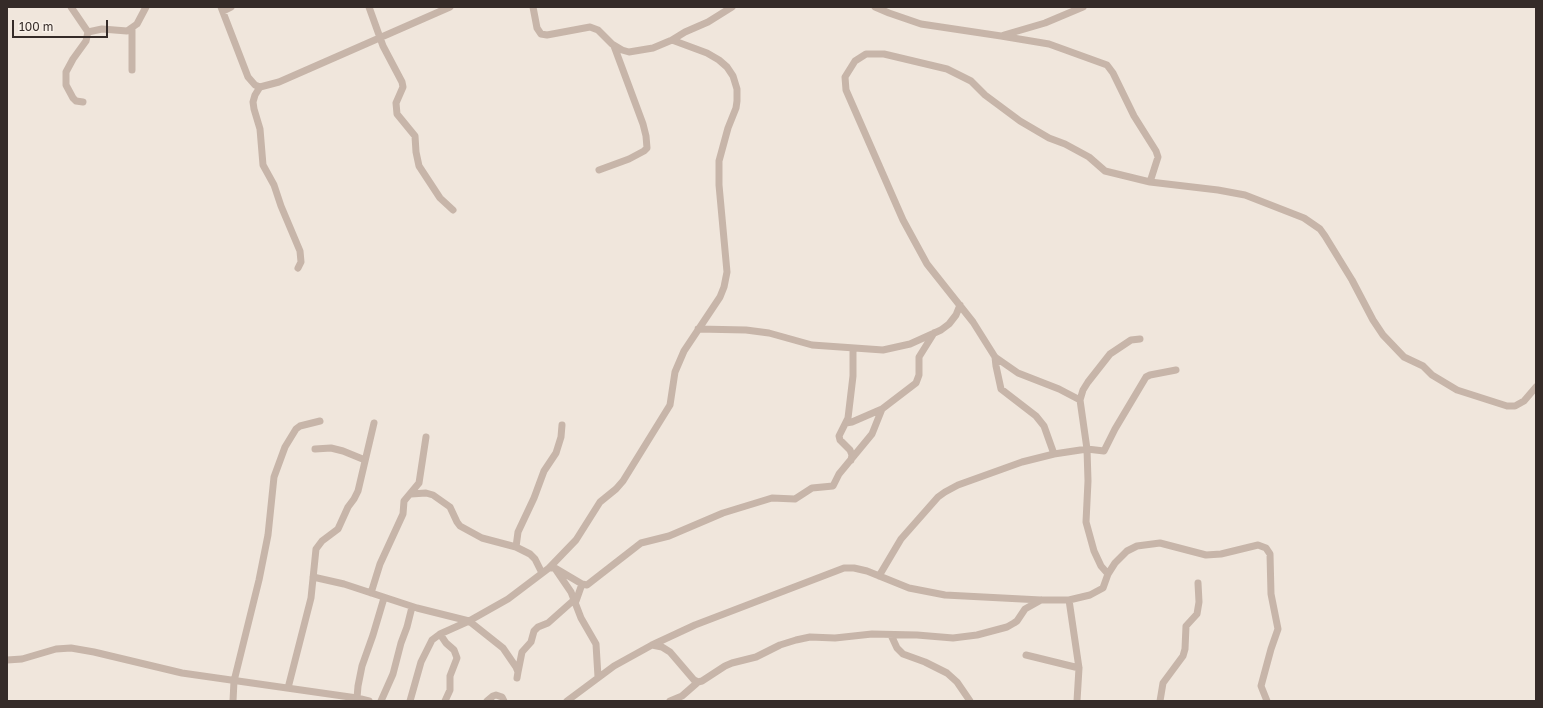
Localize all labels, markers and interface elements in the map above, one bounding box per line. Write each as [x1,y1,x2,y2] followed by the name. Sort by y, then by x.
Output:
[14,12,110,38] scale bar
[19,19,53,34] text: 100 m

